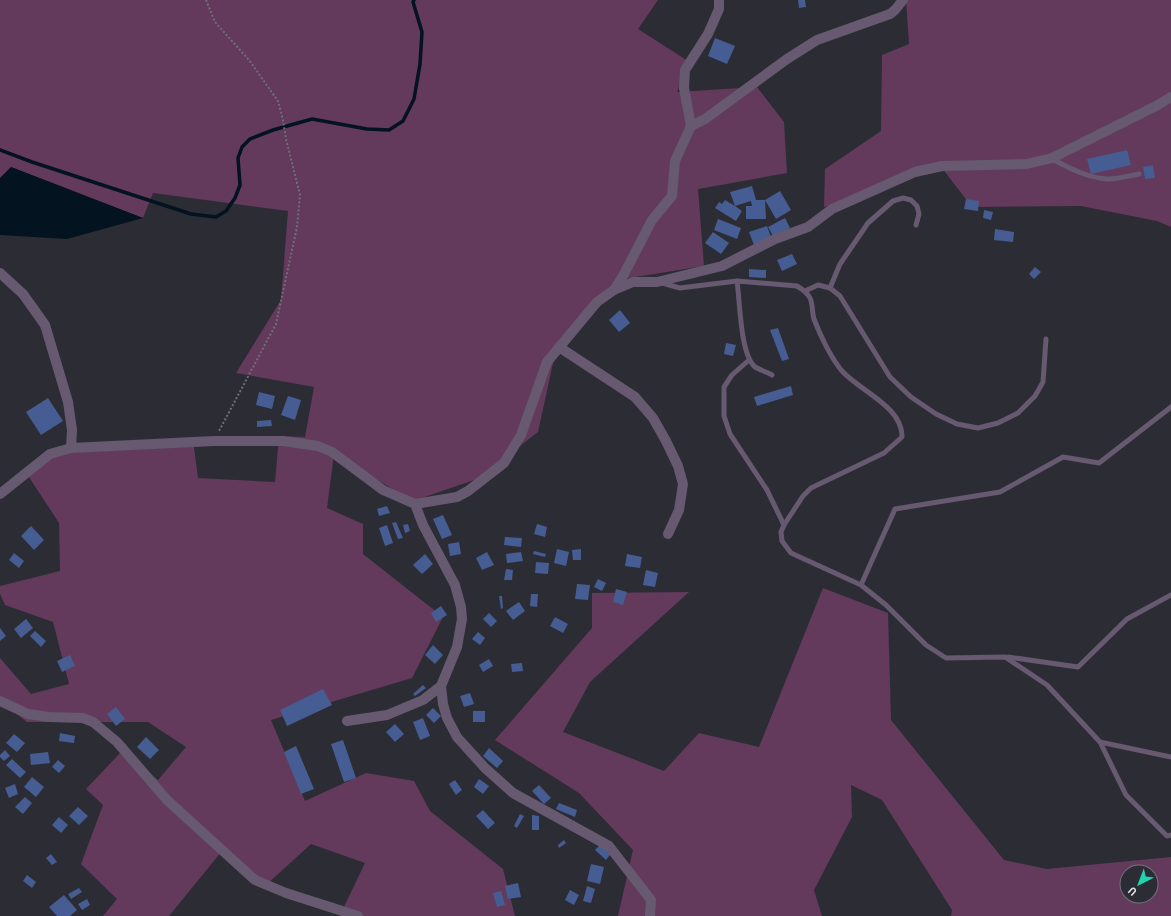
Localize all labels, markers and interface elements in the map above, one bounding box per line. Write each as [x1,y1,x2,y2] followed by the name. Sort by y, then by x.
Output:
[1119,864,1159,904] north arrow
[1125,885,1139,899] text: U

